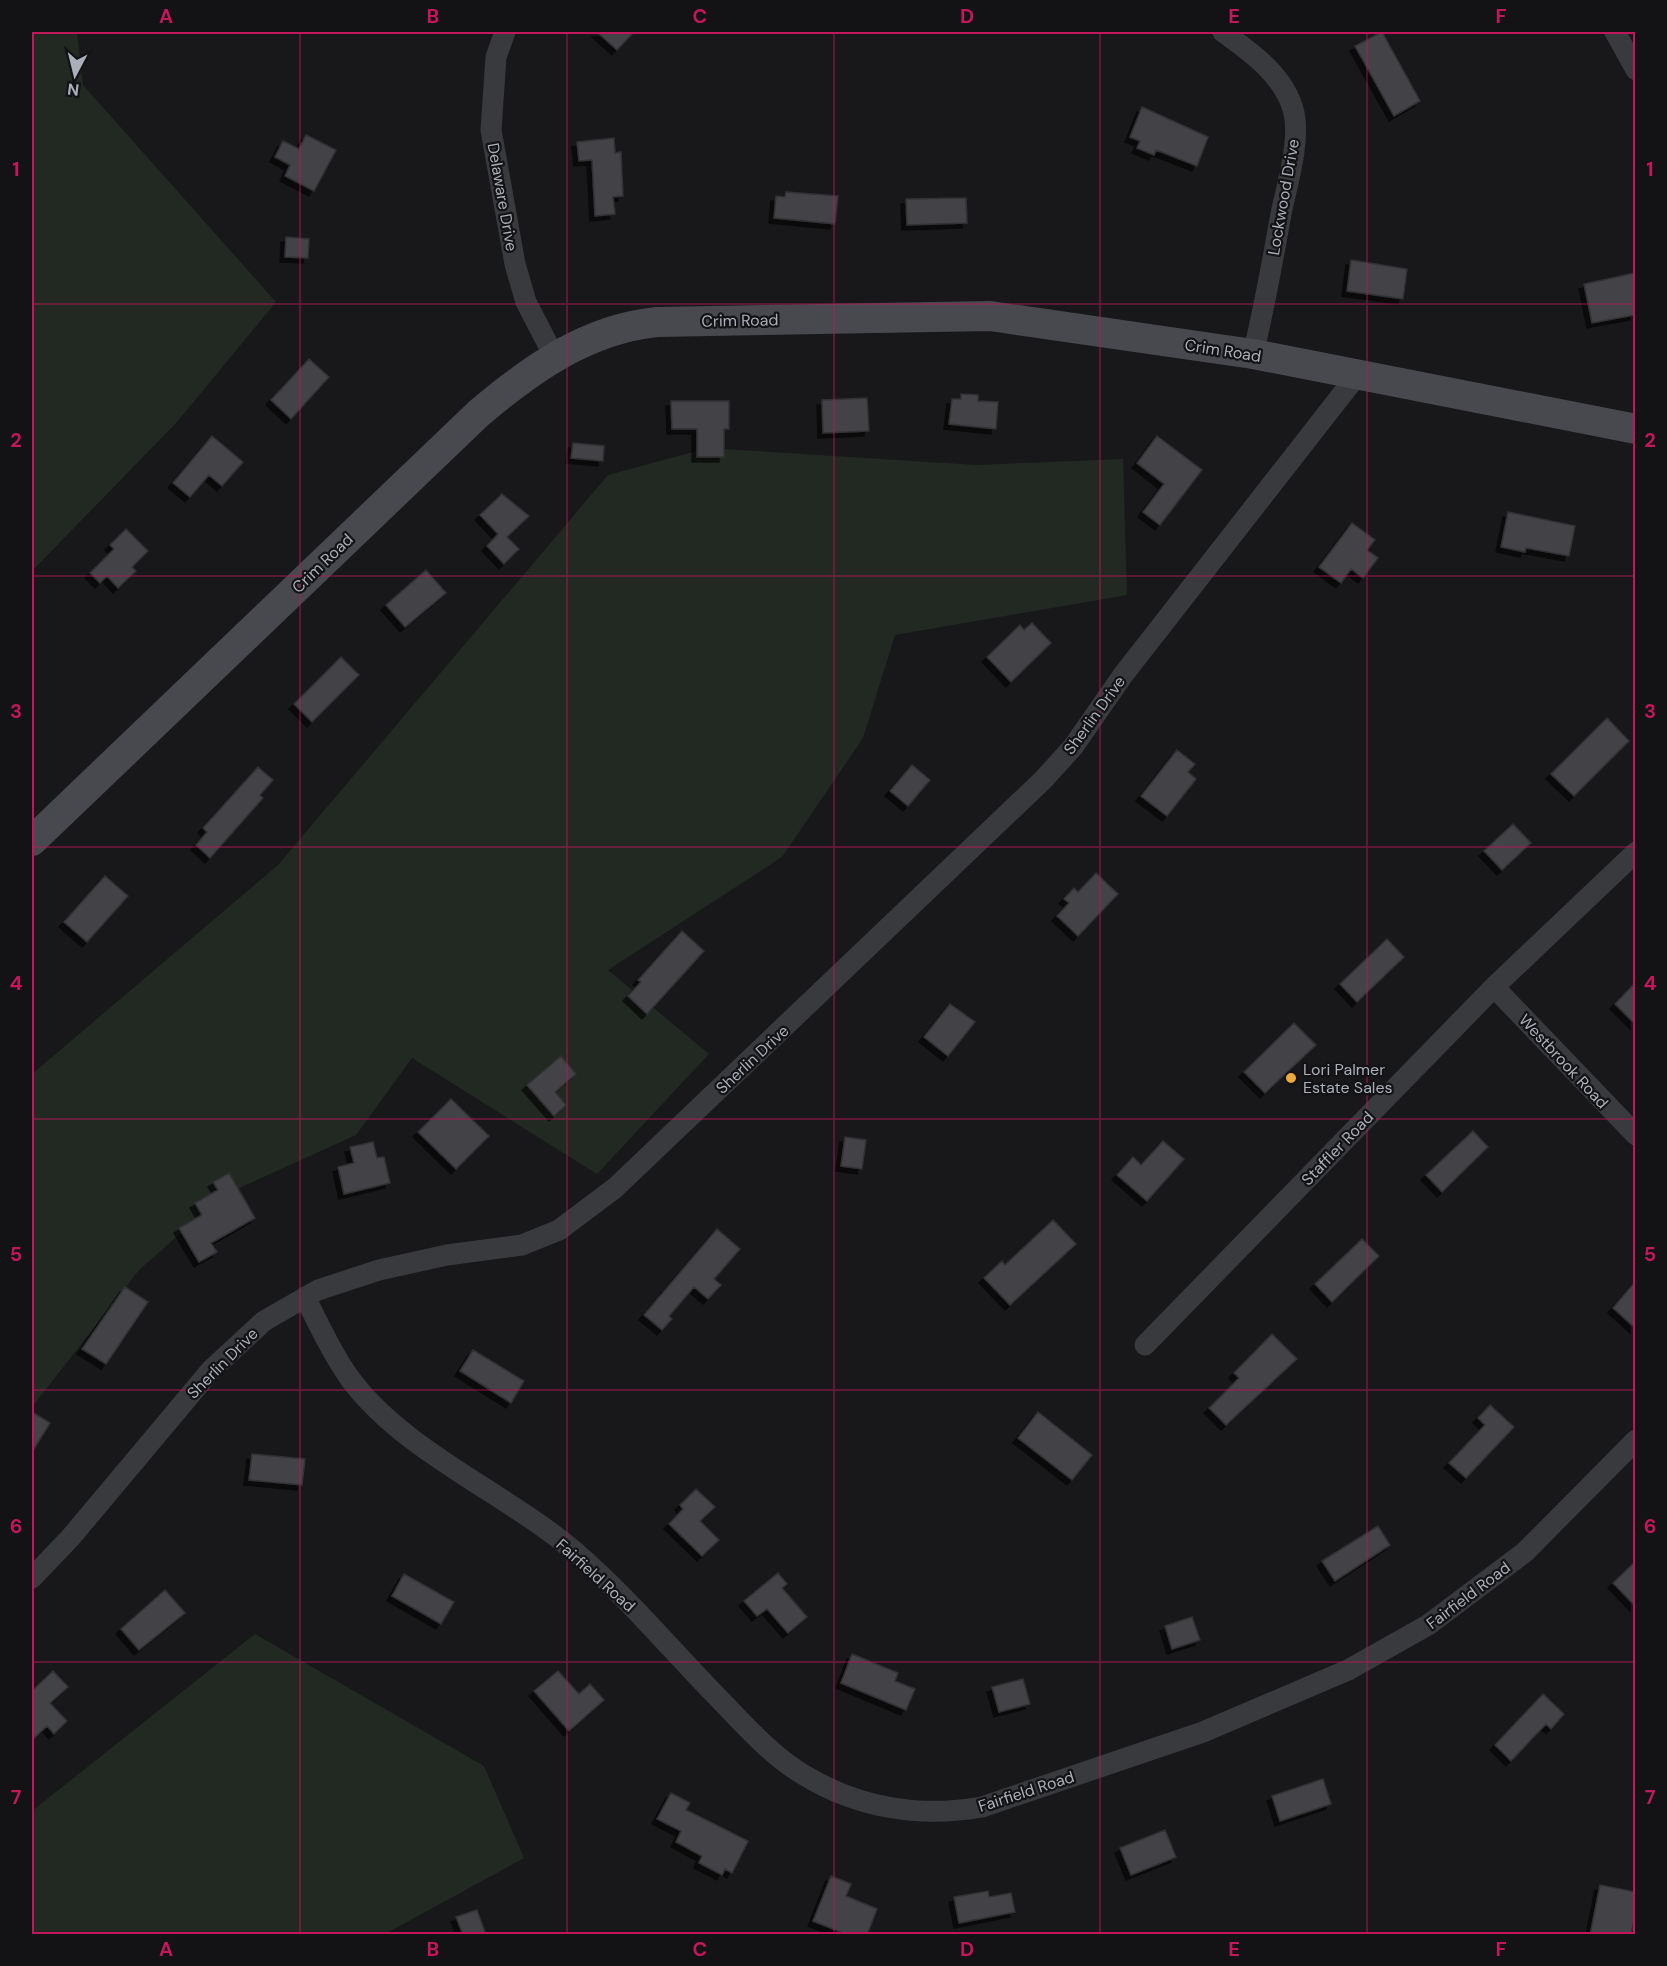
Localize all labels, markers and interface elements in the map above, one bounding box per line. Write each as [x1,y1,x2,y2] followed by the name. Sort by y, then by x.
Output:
[159,3,173,29] text: A
[427,3,439,29] text: B
[693,3,707,29] text: C
[960,3,974,29] text: D
[1228,3,1240,29] text: E
[1495,3,1507,29] text: F
[45,45,105,105] north arrow
[66,78,80,101] text: N
[1263,137,1304,257] street label: Lockwood Drive
[483,141,522,253] street label: Delaware Drive
[12,156,20,182] text: 1
[1646,156,1654,182] text: 1
[701,309,779,332] street label: Crim Road
[1183,334,1263,367] street label: Crim Road
[10,427,22,453] text: 2
[1644,427,1656,453] text: 2
[287,529,357,598] street label: Crim Road
[1059,672,1130,759] street label: Sherlin Drive
[10,698,22,724] text: 3
[1644,698,1656,724] text: 3
[10,970,23,996] text: 4
[1644,970,1657,996] text: 4
[1514,1010,1613,1113] street label: Westbrook Road
[711,1020,793,1098] street label: Sherlin Drive
[1303,1059,1393,1098] place label: Lori Palmer Estate Sales
[1284,1071,1298,1085] marker: Lori Palmer Estate Sales
[1297,1107,1378,1190] street label: Staffler Road
[10,1241,22,1267] text: 5
[1644,1241,1656,1267] text: 5
[182,1323,262,1403] street label: Sherlin Drive
[10,1513,22,1539] text: 6
[1644,1513,1656,1539] text: 6
[552,1534,640,1617] street label: Fairfield Road
[1422,1557,1514,1634] street label: Fairfield Road
[976,1766,1077,1817] street label: Fairfield Road
[11,1784,22,1810] text: 7
[1645,1784,1656,1810] text: 7
[159,1936,173,1962] text: A
[427,1936,439,1962] text: B
[693,1936,707,1962] text: C
[960,1936,974,1962] text: D
[1228,1936,1240,1962] text: E
[1495,1936,1507,1962] text: F

